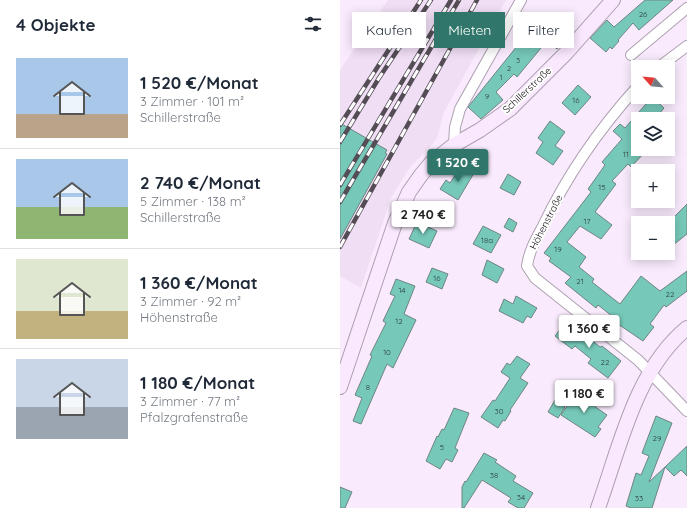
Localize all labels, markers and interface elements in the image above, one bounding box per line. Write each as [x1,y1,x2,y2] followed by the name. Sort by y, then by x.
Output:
[639,9,648,19] house number: 26
[352,12,426,48] chip: Kaufen
[434,12,505,48] chip: Mieten
[513,12,574,48] chip: Filter
[302,13,324,35] icon: filters
[16,14,96,35] text: 4 Objekte
[516,55,520,65] house number: 3
[631,60,675,104] north arrow
[631,60,675,260] map controls
[507,63,512,73] house number: 2
[500,64,554,116] street label: Schillerstraße
[140,72,259,93] text: 1 520 €/Monat
[500,72,503,82] house number: 1
[48,74,96,122] icon: home
[485,91,490,101] house number: 9
[140,93,244,109] text: 3 Zimmer · 101 m²
[572,95,580,105] house number: 16
[140,109,221,125] text: Schillerstraße
[631,112,675,156] button: layers
[421,149,495,183] pin: 1 520 €
[623,149,629,159] house number: 11
[436,154,480,170] text: 1 520 €
[631,164,675,208] button: +
[140,172,261,193] text: 2 740 €/Monat
[48,175,96,223] icon: home
[598,182,606,192] house number: 15
[527,192,566,252] street label: Höhenstraße
[140,193,246,209] text: 5 Zimmer · 138 m²
[386,201,460,235] pin: 2 740 €
[400,206,446,222] text: 2 740 €
[140,209,221,225] text: Schillerstraße
[583,216,591,226] house number: 17
[631,216,675,260] button: −
[481,235,493,245] house number: 18a
[554,244,562,254] house number: 19
[140,272,258,293] text: 1 360 €/Monat
[433,273,441,283] house number: 16
[48,275,96,323] icon: home
[576,276,584,286] house number: 21
[398,285,406,295] house number: 14
[666,289,675,299] house number: 22
[140,293,241,309] text: 3 Zimmer · 92 m²
[140,309,218,325] text: Höhenstraße
[552,315,626,349] pin: 1 360 €
[395,316,403,326] house number: 12
[568,320,610,336] text: 1 360 €
[383,347,391,357] house number: 10
[601,357,610,367] house number: 22
[140,372,255,393] text: 1 180 €/Monat
[48,375,96,423] icon: home
[547,380,621,414] pin: 1 180 €
[366,382,370,392] house number: 8
[564,385,604,401] text: 1 180 €
[140,393,240,409] text: 3 Zimmer · 77 m²
[495,406,504,416] house number: 30
[140,409,248,425] text: Pfalzgrafenstraße
[653,433,662,443] house number: 29
[440,442,444,452] house number: 5
[490,470,498,480] house number: 38
[517,492,525,502] house number: 34
[635,493,643,503] house number: 33

